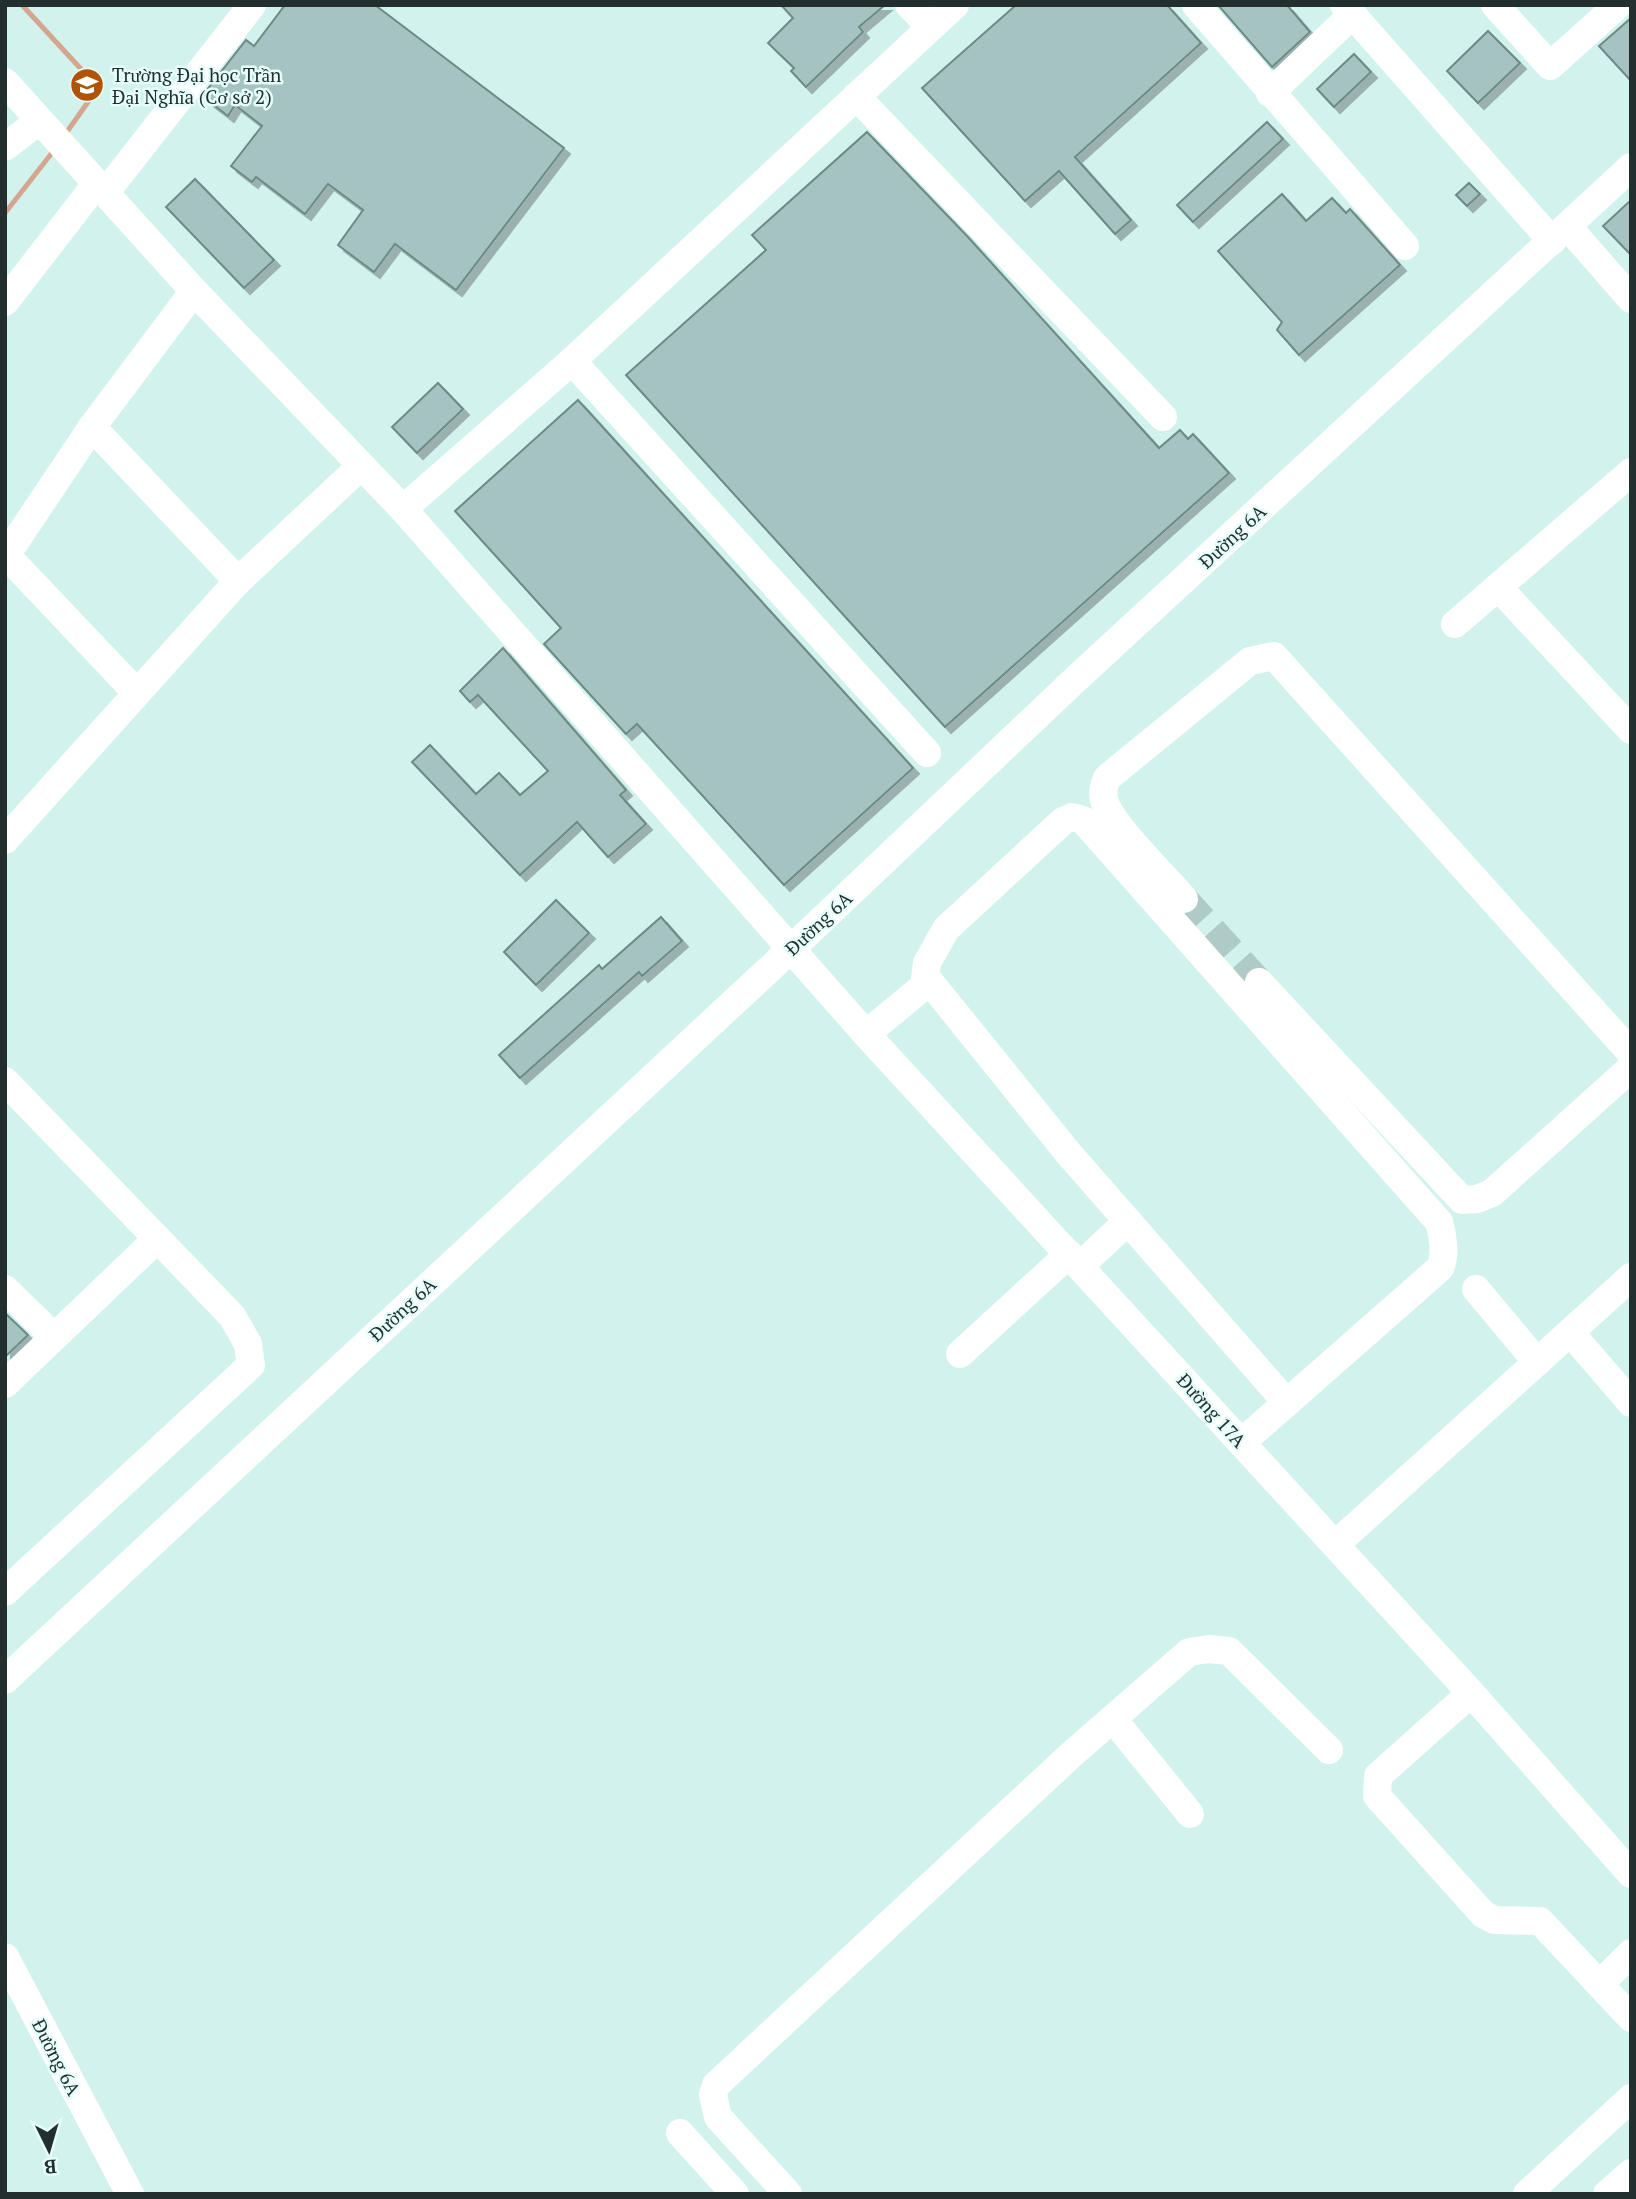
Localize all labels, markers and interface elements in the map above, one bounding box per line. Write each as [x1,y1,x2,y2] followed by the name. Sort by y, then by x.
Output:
[112,62,281,109] place label: Trường Đại học Trần Đại Nghĩa (Cơ sở 2)
[68,66,106,104] school or university icon: Trường Đại học Trần Đại Nghĩa (Cơ sở 2)
[1193,499,1271,573] street label: Đường 6A
[779,886,857,960] street label: Đường 6A
[363,1272,441,1346] street label: Đường 6A
[1172,1368,1252,1452] street label: Đường 17A
[27,2014,87,2100] street label: Đường 6A
[14,2115,84,2185] north arrow
[43,2154,58,2180] text: B

